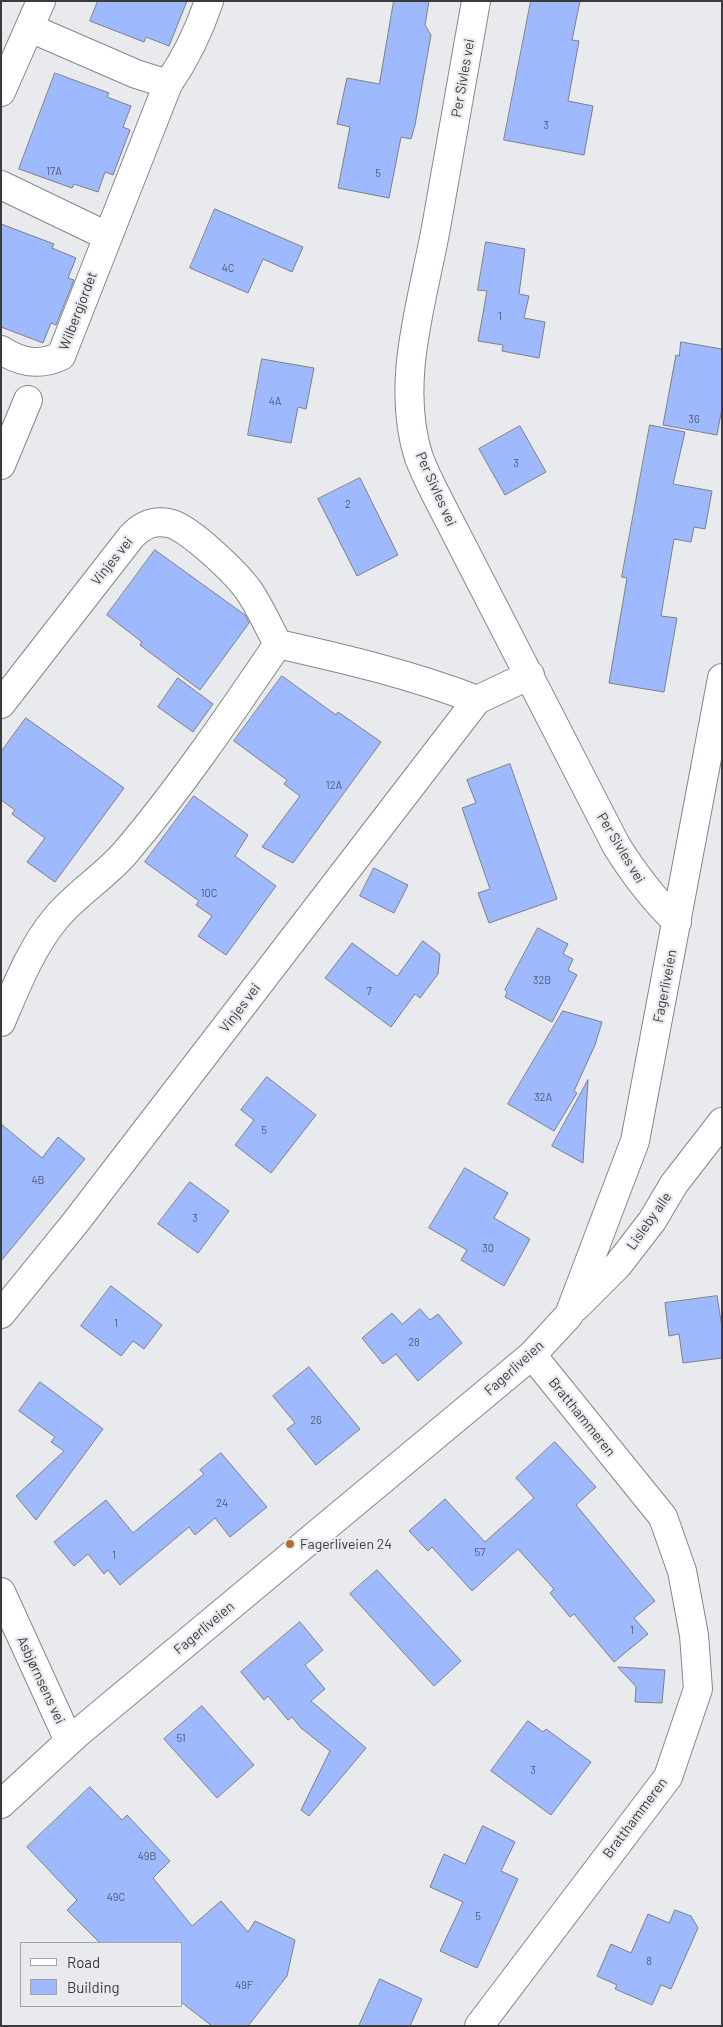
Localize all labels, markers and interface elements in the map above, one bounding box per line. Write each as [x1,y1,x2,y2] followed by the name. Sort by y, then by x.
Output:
[448,37,478,119] street label: Per Sivles vei
[543,118,549,132] house number: 3
[46,164,62,178] house number: 17A
[375,166,381,180] house number: 5
[222,261,234,275] house number: 4C
[55,269,101,353] street label: Wilbergjordet
[498,309,502,323] house number: 1
[269,394,281,408] house number: 4A
[688,412,700,426] house number: 36
[412,449,460,529] street label: Per Sivles vei
[513,456,519,470] house number: 3
[345,497,351,511] house number: 2
[88,534,136,588] street label: Vinjes vei
[326,778,342,792] house number: 12A
[593,810,649,886] street label: Per Sivles vei
[201,886,217,900] house number: 10C
[650,948,680,1024] street label: Fagerliveien
[533,973,551,987] house number: 32B
[216,980,264,1036] street label: Vinjes vei
[366,984,372,998] house number: 7
[534,1090,552,1104] house number: 32A
[261,1123,267,1137] house number: 5
[32,1173,44,1187] house number: 4B
[623,1189,675,1253] street label: Lisleby alle
[192,1211,198,1225] house number: 3
[482,1241,494,1255] house number: 30
[114,1316,118,1330] house number: 1
[408,1335,420,1349] house number: 28
[481,1337,547,1399] street label: Fagerliveien
[545,1374,619,1460] street label: Bratthammeren
[310,1413,322,1427] house number: 26
[216,1496,228,1510] house number: 24
[300,1536,392,1552] place label: Fagerliveien 24
[284,1538,296,1550] marker: Fagerliveien 24
[475,1545,485,1559] house number: 57
[112,1548,116,1562] house number: 1
[170,1598,238,1658] street label: Fagerliveien
[630,1623,634,1637] house number: 1
[13,1633,69,1727] street label: Asbjørnsens vei
[176,1731,186,1745] house number: 51
[530,1763,536,1777] house number: 3
[599,1774,671,1862] street label: Bratthammeren
[138,1849,156,1863] house number: 49B
[107,1890,125,1904] house number: 49C
[475,1909,481,1923] house number: 5
[20,1942,182,2007] legend
[67,1953,100,1971] text: Road
[646,1954,652,1968] house number: 8
[67,1978,120,1996] text: Building
[235,1978,253,1992] house number: 49F

